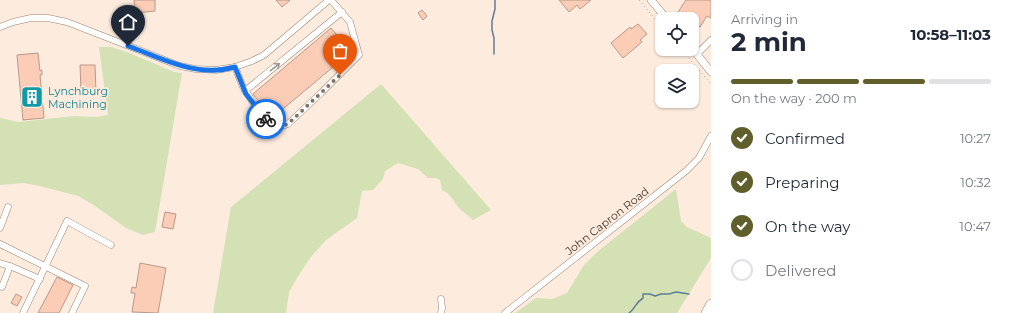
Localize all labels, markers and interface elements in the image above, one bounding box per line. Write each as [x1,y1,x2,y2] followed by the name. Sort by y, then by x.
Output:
[111,5,145,46] pin
[117,11,139,33] icon: home
[731,11,798,27] text: Arriving in
[655,12,699,108] map controls
[655,12,699,56] button: locate
[910,25,991,44] text: 10:58–11:03
[731,26,807,58] text: 2 min
[323,34,357,75] pin
[329,40,351,62] icon: bag
[270,62,280,71] one-way arrow
[655,64,699,108] button: layers
[19,84,45,110] building icon: Lynchburg Machining
[48,84,108,111] place label: Lynchburg Machining
[731,90,857,106] text: On the way · 200 m
[246,99,286,139] courier
[255,108,277,130] icon: bike
[731,127,753,149] icon: check
[765,129,845,148] text: Confirmed
[960,130,991,146] text: 10:27
[731,171,753,193] icon: check
[765,173,840,192] text: Preparing
[960,174,991,190] text: 10:32
[562,184,652,259] street label: John Capron Road
[731,215,753,237] icon: check
[765,217,850,236] text: On the way
[959,218,991,234] text: 10:47
[765,261,837,280] text: Delivered

